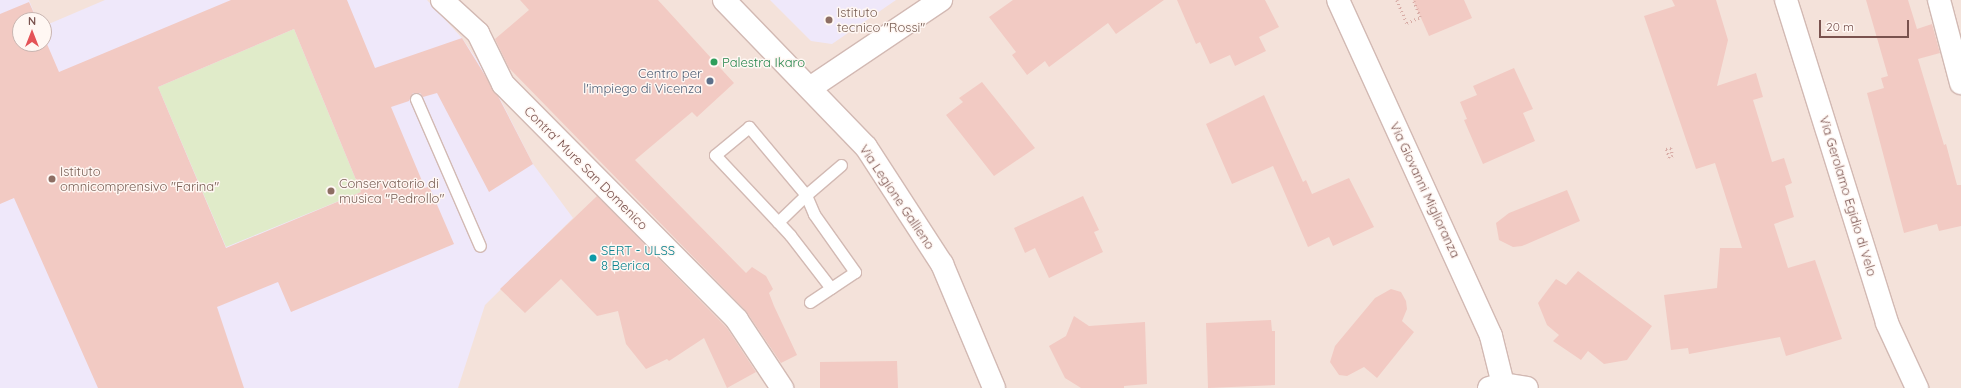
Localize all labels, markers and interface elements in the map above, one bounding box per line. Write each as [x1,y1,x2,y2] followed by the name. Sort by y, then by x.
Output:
[837,5,925,36] place label: Istituto tecnico "Rossi"
[12,12,52,52] north arrow
[1821,12,1911,38] scale bar
[28,14,36,28] text: N
[824,15,834,25] marker: Istituto tecnico "Rossi"
[1826,19,1854,34] text: 20 m
[722,54,805,70] place label: Palestra Ikaro
[709,57,719,67] marker: Palestra Ikaro
[583,66,702,97] place label: Centro per l'impiego di Vicenza
[705,76,715,86] marker: Centro per l'impiego di Vicenza
[521,103,651,233] street label: Contra' Mure San Domenico
[1816,114,1880,278] street label: Via Gerolamo Egidio di Velo
[1387,120,1463,260] street label: Via Giovanni Miglioranza
[856,142,938,252] street label: Via Legione Gallieno
[60,164,219,195] place label: Istituto omnicomprensivo "Farina"
[47,174,57,184] marker: Istituto omnicomprensivo "Farina"
[339,176,444,207] place label: Conservatorio di musica "Pedrollo"
[326,186,336,196] marker: Conservatorio di musica "Pedrollo"
[601,243,675,274] place label: SERT - ULSS 8 Berica
[588,253,598,263] marker: SERT - ULSS 8 Berica

